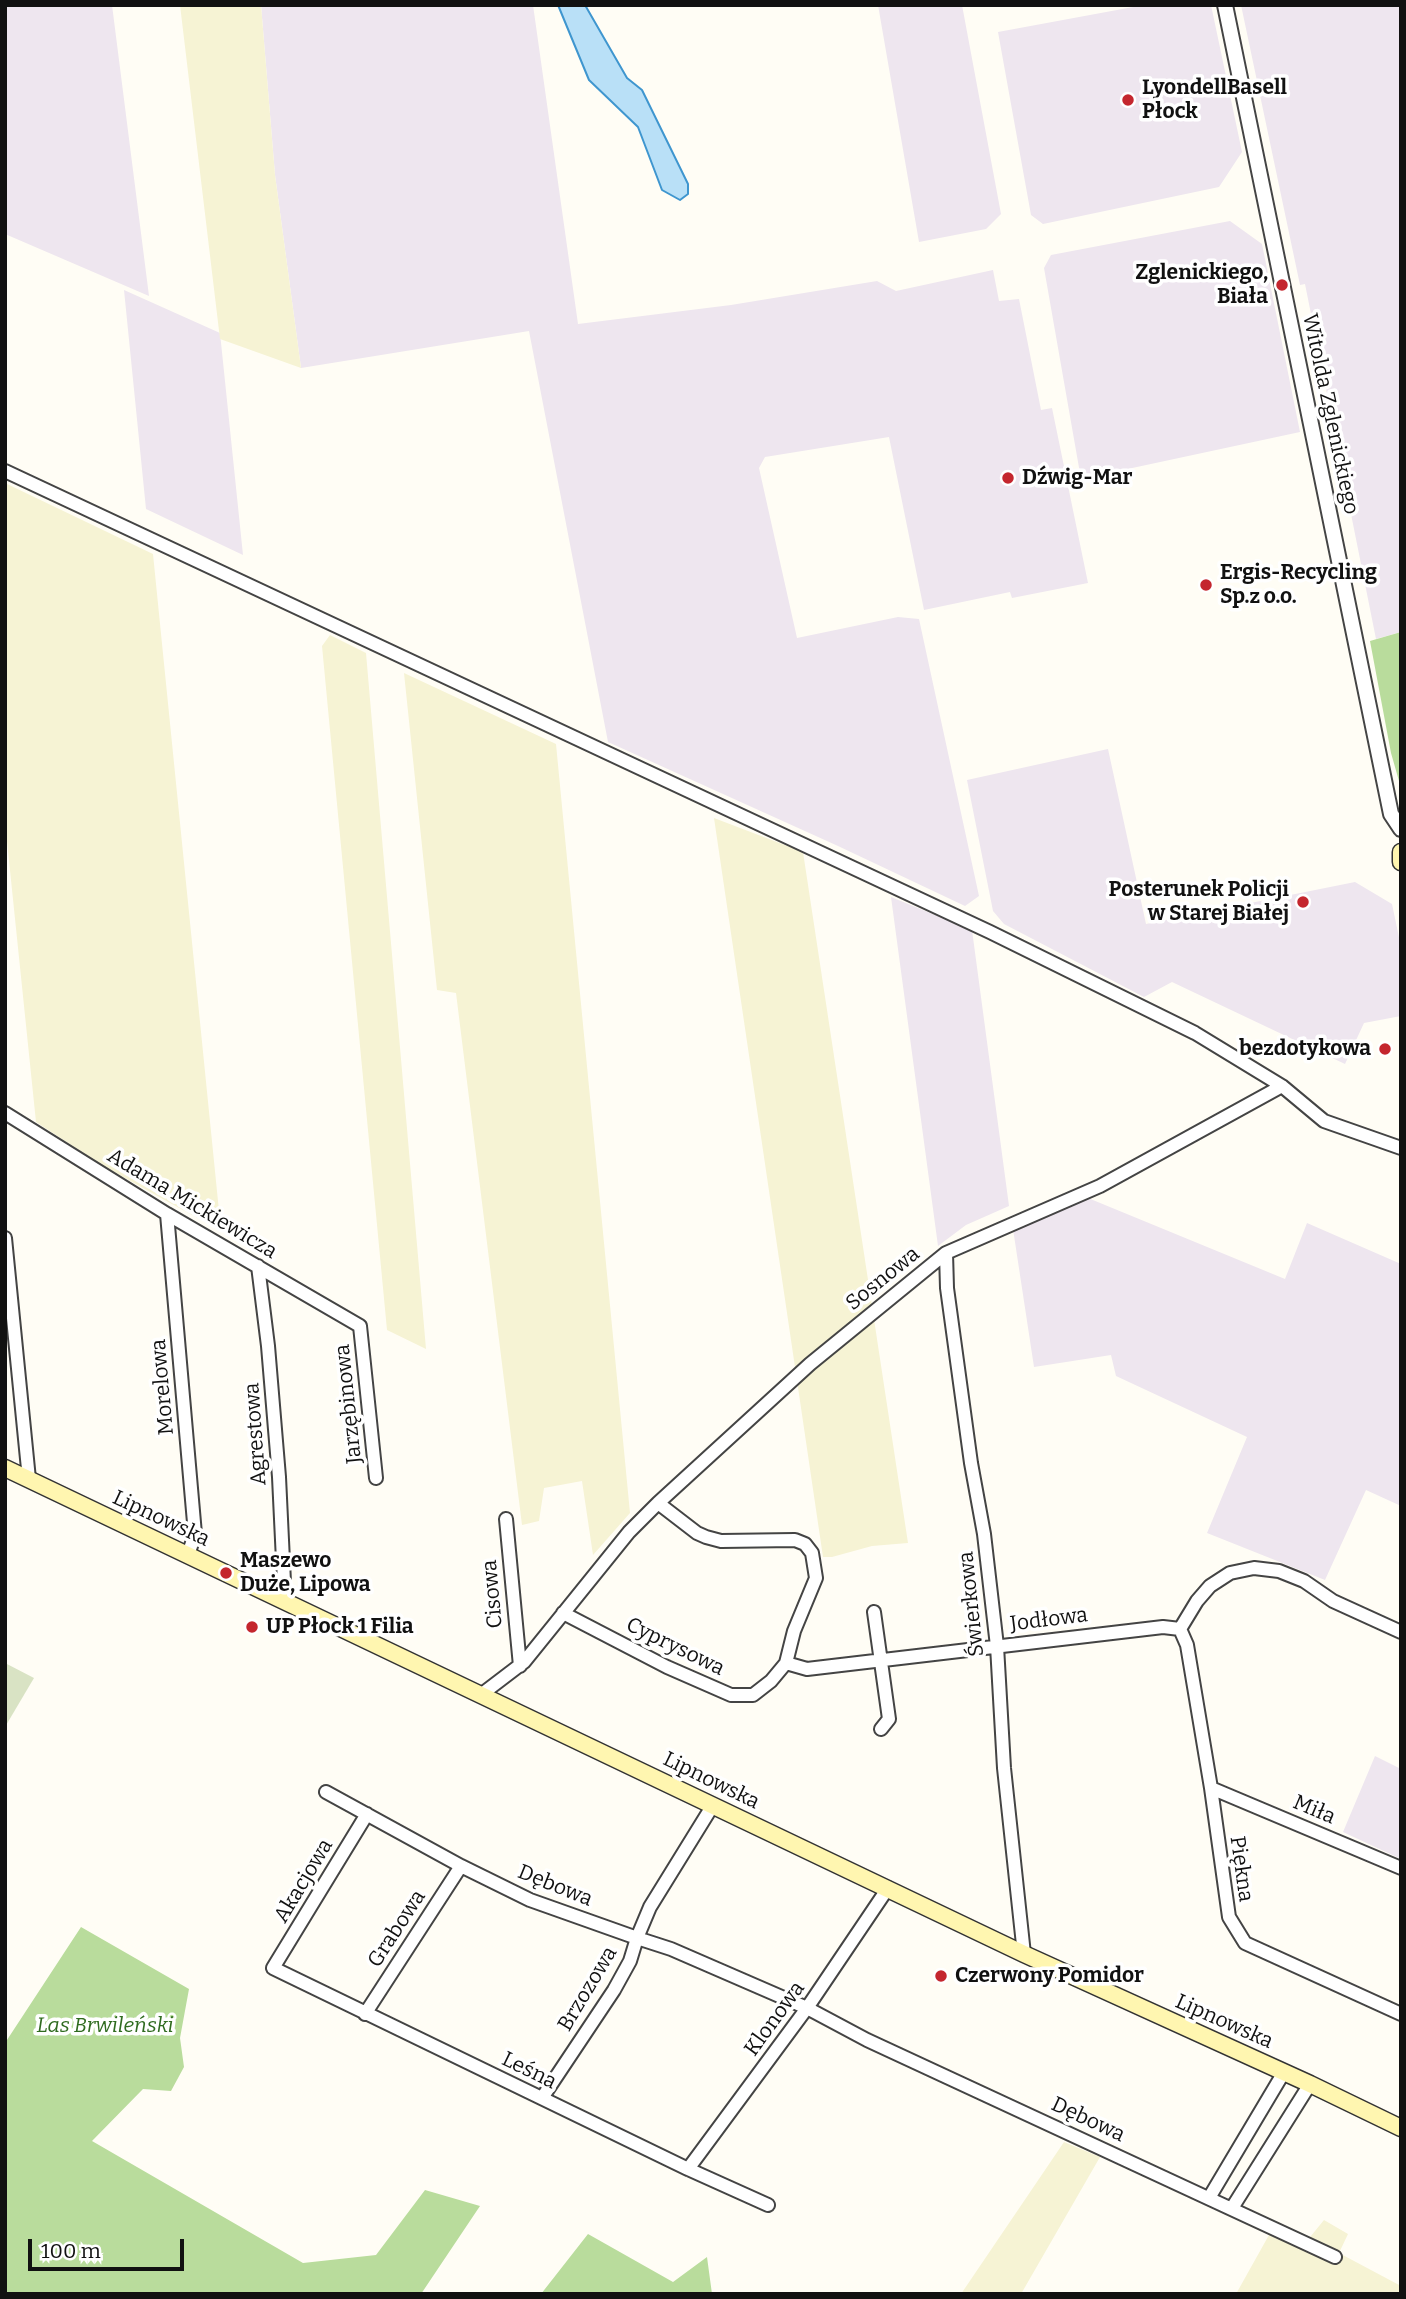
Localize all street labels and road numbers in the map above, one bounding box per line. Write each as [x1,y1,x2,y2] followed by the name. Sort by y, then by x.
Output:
[1296,311,1364,517] street label: Witolda Zglenickiego
[103,1143,281,1265] street label: Adama Mickiewicza
[841,1242,925,1316] street label: Sosnowa
[146,1338,180,1436] street label: Morelowa
[330,1343,368,1465] street label: Jarzębinowa
[240,1382,272,1486] street label: Agrestowa
[108,1486,214,1552] street label: Lipnowska
[954,1550,990,1658] street label: Świerkowa
[477,1559,509,1629] street label: Cisowa
[1009,1603,1089,1637] street label: Jodłowa
[622,1612,728,1682] street label: Cyprysowa
[659,1747,763,1815] street label: Lipnowska
[1289,1790,1339,1830] street label: Miła
[1224,1834,1258,1904] street label: Piękna
[269,1835,339,1927] street label: Akacjowa
[514,1860,596,1912] street label: Dębowa
[363,1886,431,1972] street label: Grabowa
[553,1942,623,2036] street label: Brzozowa
[740,1977,810,2061] street label: Klonowa
[1171,1989,1277,2055] street label: Lipnowska
[497,2047,561,2095] street label: Leśna
[1047,2092,1129,2148] street label: Dębowa

